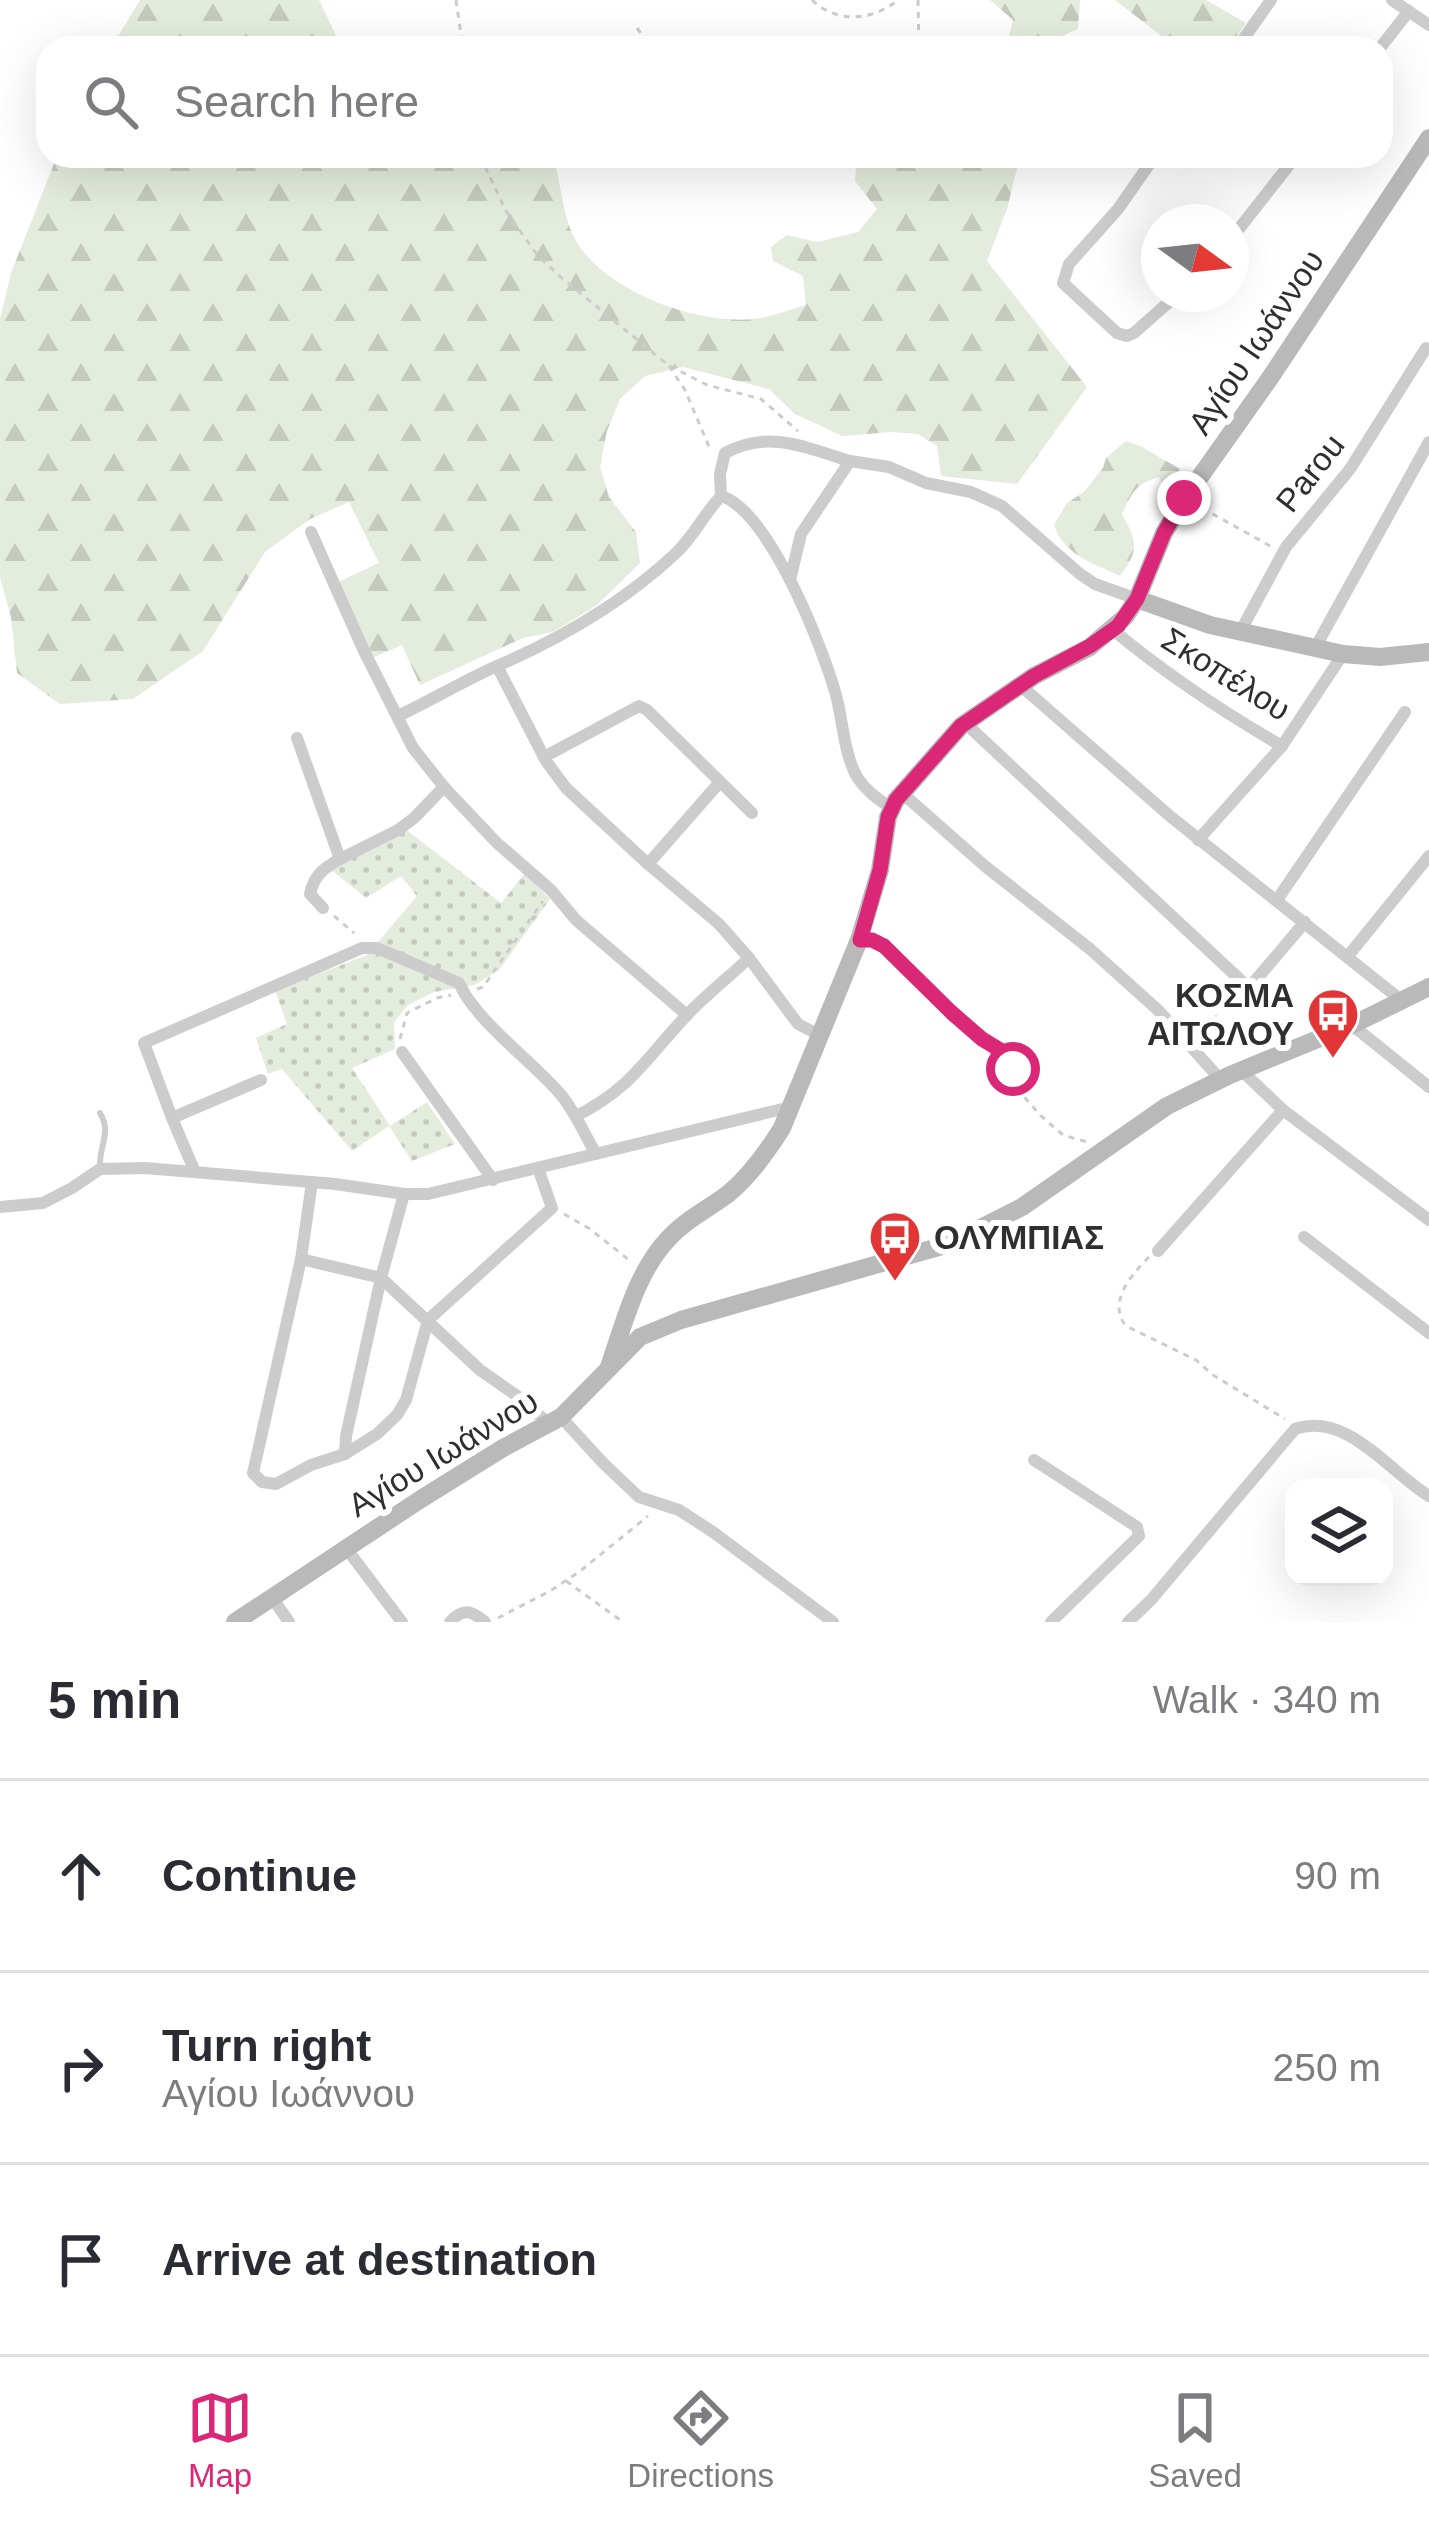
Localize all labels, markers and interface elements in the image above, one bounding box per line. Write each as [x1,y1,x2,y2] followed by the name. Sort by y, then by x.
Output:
[36,36,1393,168] search box
[78,69,144,135] icon: search
[174,76,419,127] text: Search here
[1141,204,1249,312] north arrow
[1181,243,1331,441] street label: Αγίου Ιωάννου
[1268,427,1352,519] street label: Parou
[1157,471,1211,525] route end
[1155,620,1297,728] street label: Σκοπέλου
[1147,977,1294,1052] place label: ΚΟΣΜΑ ΑΙΤΩΛΟΥ
[1305,986,1361,1060] bus stop icon: ΚΟΣΜΑ ΑΙΤΩΛΟΥ
[986,1042,1040,1096] route start
[867,1209,923,1283] bus stop icon: ΟΛΥΜΠΙΑΣ
[934,1219,1104,1256] place label: ΟΛΥΜΠΙΑΣ
[342,1382,544,1524] street label: Αγίου Ιωάννου
[1285,1478,1393,1586] map controls
[1285,1478,1393,1586] button: layers
[48,1672,181,1729] text: 5 min
[1153,1678,1381,1721] text: Walk · 340 m
[48,1843,114,1909] icon: ahead
[162,1850,357,1901] text: Continue
[1294,1854,1381,1897] text: 90 m
[162,2020,371,2071] text: Turn right
[48,2035,114,2101] icon: right
[1273,2046,1381,2089] text: 250 m
[162,2072,415,2115] text: Αγίου Ιωάννου
[48,2227,114,2293] icon: arrive
[162,2234,597,2285] text: Arrive at destination
[187,2385,253,2495] tab: Map
[627,2385,774,2495] tab: Directions
[1148,2385,1242,2495] tab: Saved

